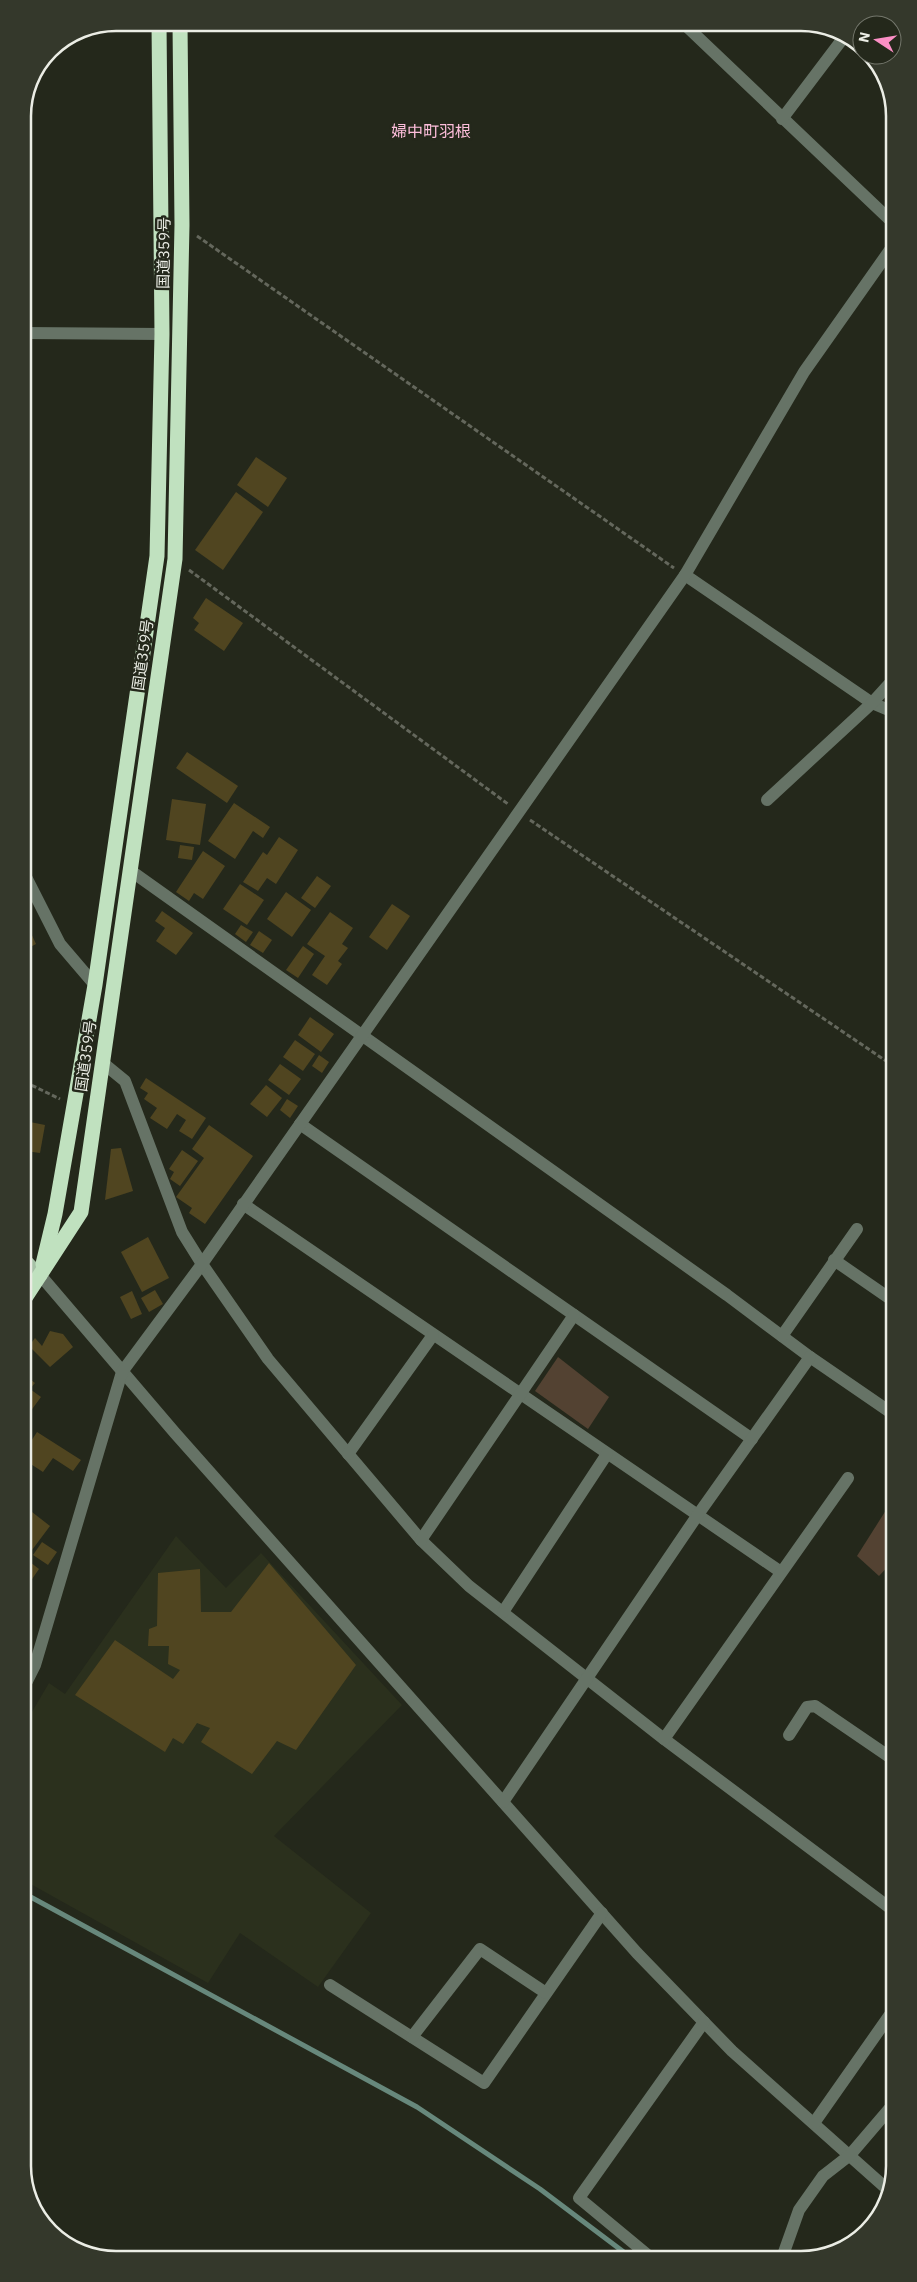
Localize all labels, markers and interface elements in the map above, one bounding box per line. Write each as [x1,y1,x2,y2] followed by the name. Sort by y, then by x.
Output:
[852,15,902,65] north arrow
[854,30,874,44] text: N
[391,121,471,141] district label: 婦中町羽根
[153,217,174,289] street label: 国道359号
[128,618,157,692] street label: 国道359号
[71,1019,100,1093] street label: 国道359号

